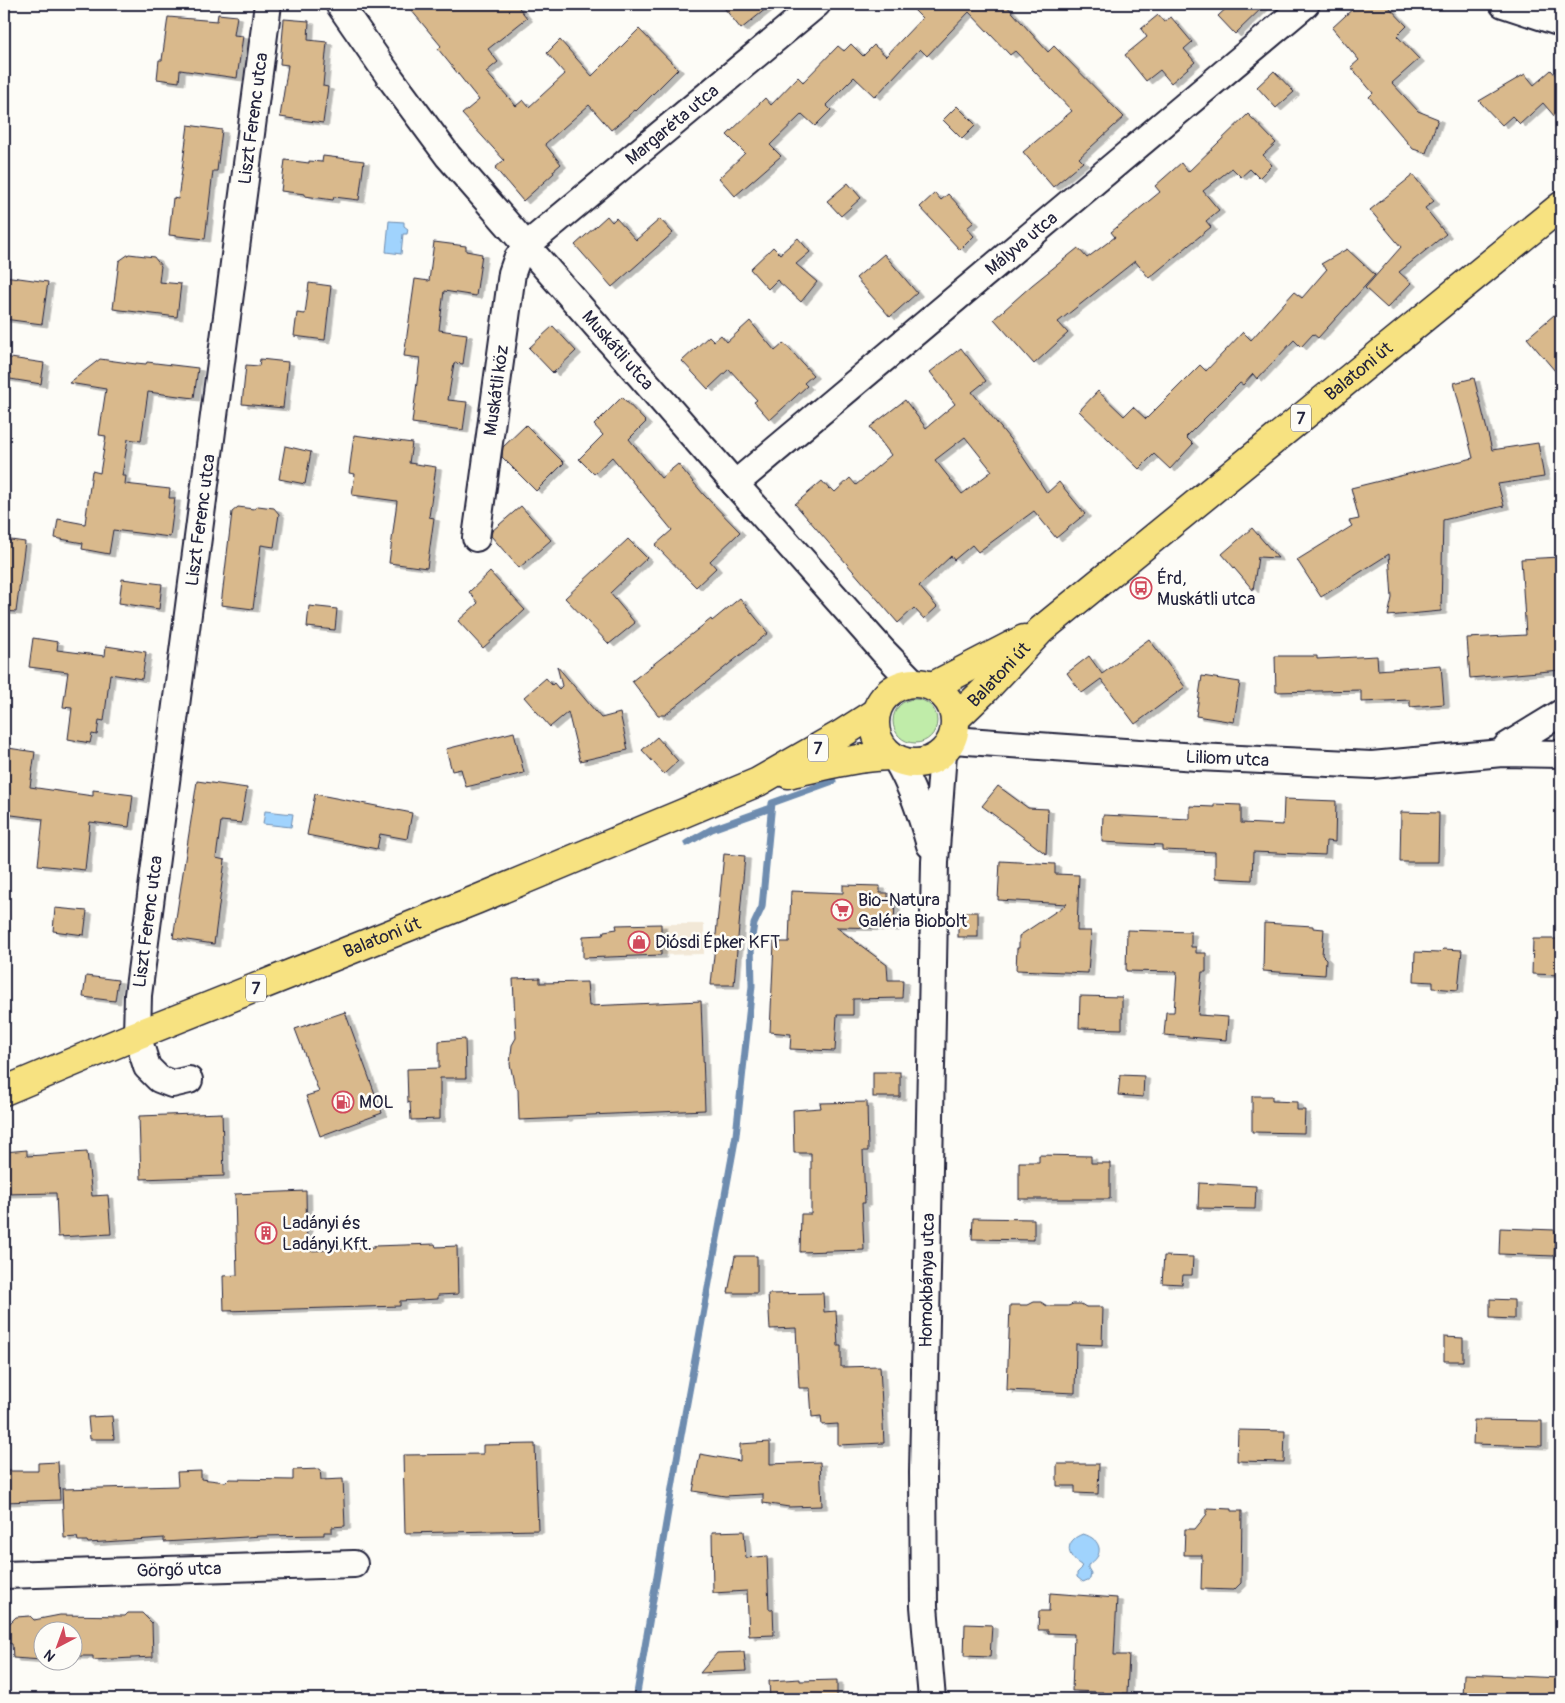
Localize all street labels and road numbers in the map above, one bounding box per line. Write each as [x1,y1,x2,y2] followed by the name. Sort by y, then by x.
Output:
[233,51,274,186] street label: Liszt Ferenc utca
[621,79,724,170] street label: Margaréta utca
[981,207,1063,281] street label: Mályva utca
[576,306,659,395] street label: Muskátli utca
[1320,336,1398,406] street label: Balatoni út
[479,344,514,437] street label: Muskátli köz
[1291,404,1311,432] road number: 7
[181,453,221,587] street label: Liszt Ferenc utca
[963,637,1036,713] street label: Balatoni út
[808,734,828,761] road number: 7
[1185,745,1270,772] street label: Liliom utca
[128,854,168,989] street label: Liszt Ferenc utca
[340,912,425,964] street label: Balatoni út
[246,974,266,1001] road number: 7
[914,1213,940,1348] street label: Homokbánya utca
[136,1557,222,1583] street label: Görgő utca

